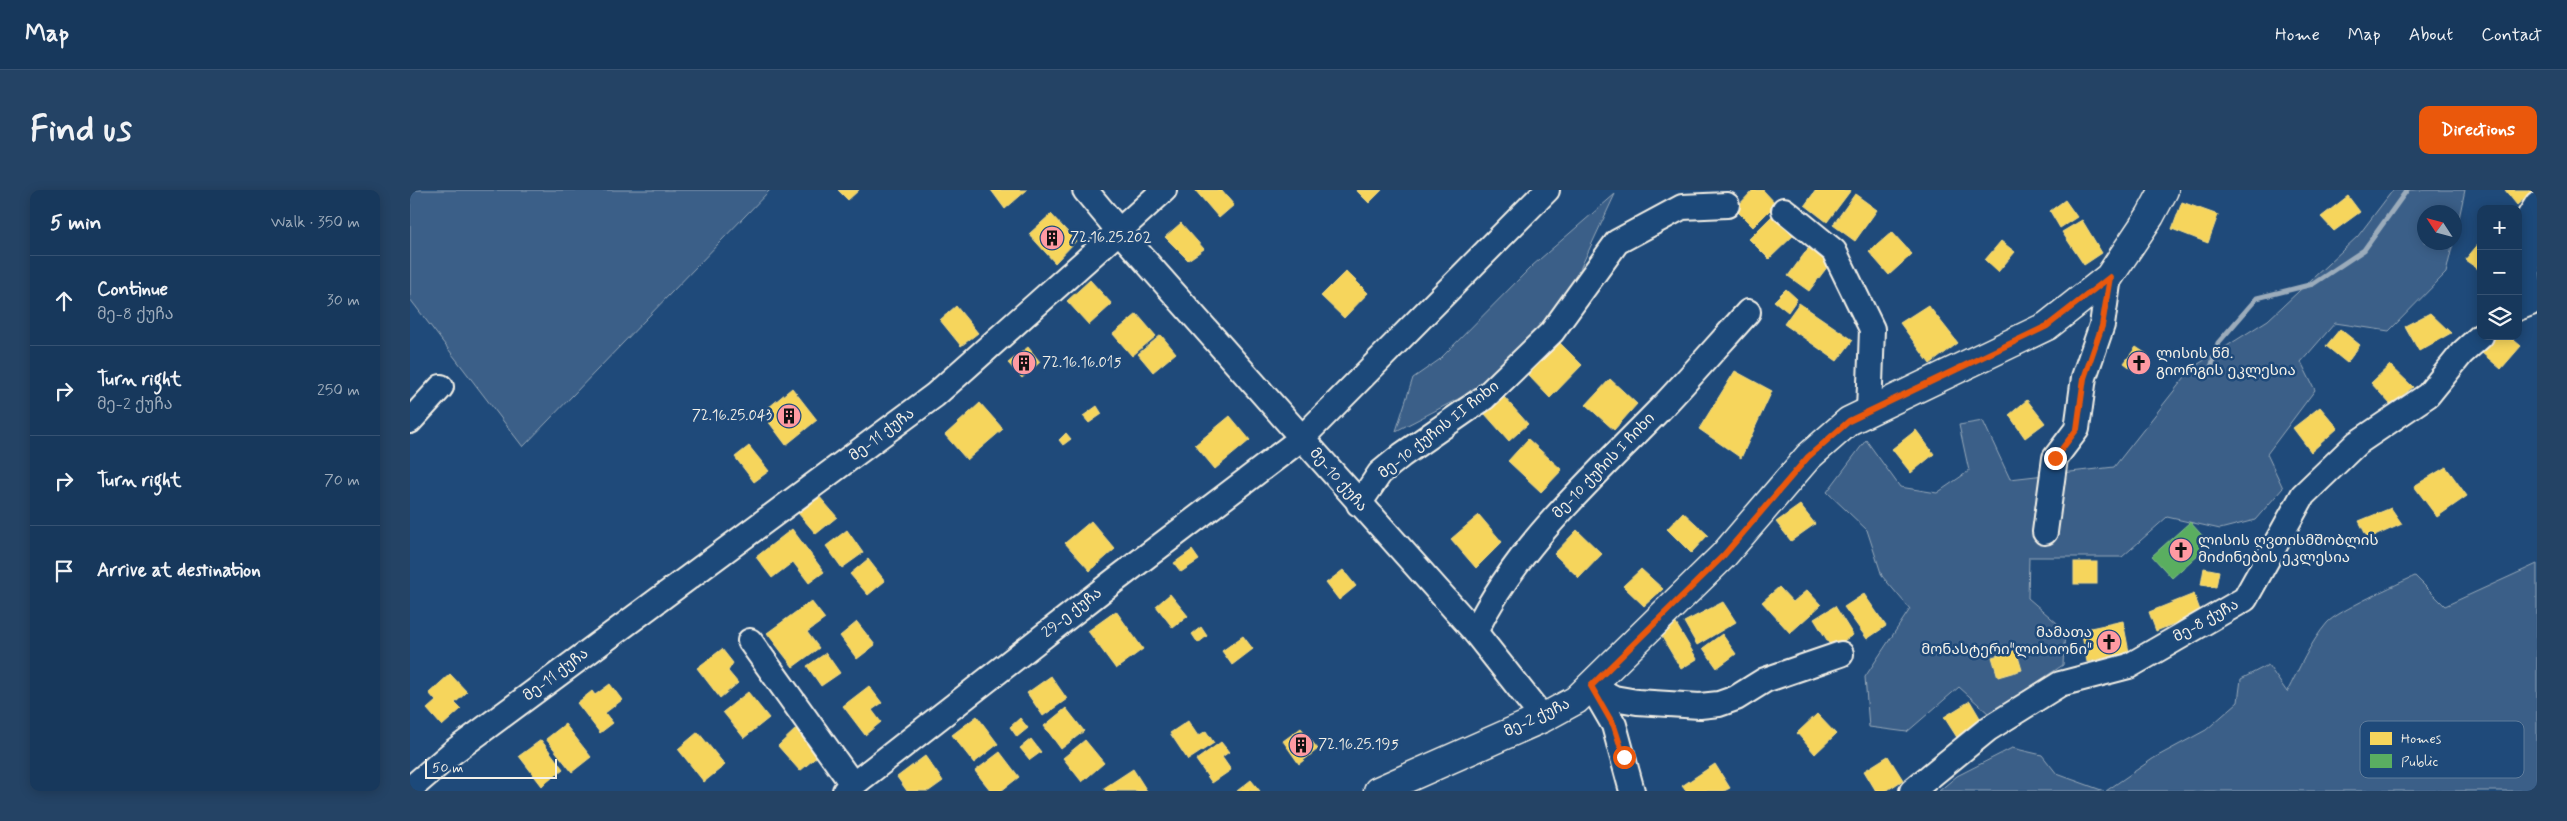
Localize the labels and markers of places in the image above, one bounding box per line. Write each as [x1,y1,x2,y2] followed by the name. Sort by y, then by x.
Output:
[1039,225,1065,251] building icon: 72.16.25.202
[1070,228,1152,248] place label: 72.16.25.202
[2156,344,2296,381] place label: ლისის წმ. გიორგის ეკლესია
[1011,350,1037,376] building icon: 72.16.16.015
[2126,350,2152,376] church icon: ლისის წმ. გიორგის ეკლესია
[1042,353,1122,373] place label: 72.16.16.015
[776,403,802,429] building icon: 72.16.25.043
[692,406,772,426] place label: 72.16.25.043
[2198,531,2378,568] place label: ლისის ღვთისმშობლის მიძინების ეკლესია
[2168,537,2194,563] church icon: ლისის ღვთისმშობლის მიძინების ეკლესია
[1921,623,2092,660] place label: მამათა მონასტერი"ლისიონი"
[2096,629,2122,655] church icon: მამათა მონასტერი"ლისიონი"
[1288,732,1314,758] building icon: 72.16.25.195
[1318,735,1399,755] place label: 72.16.25.195

